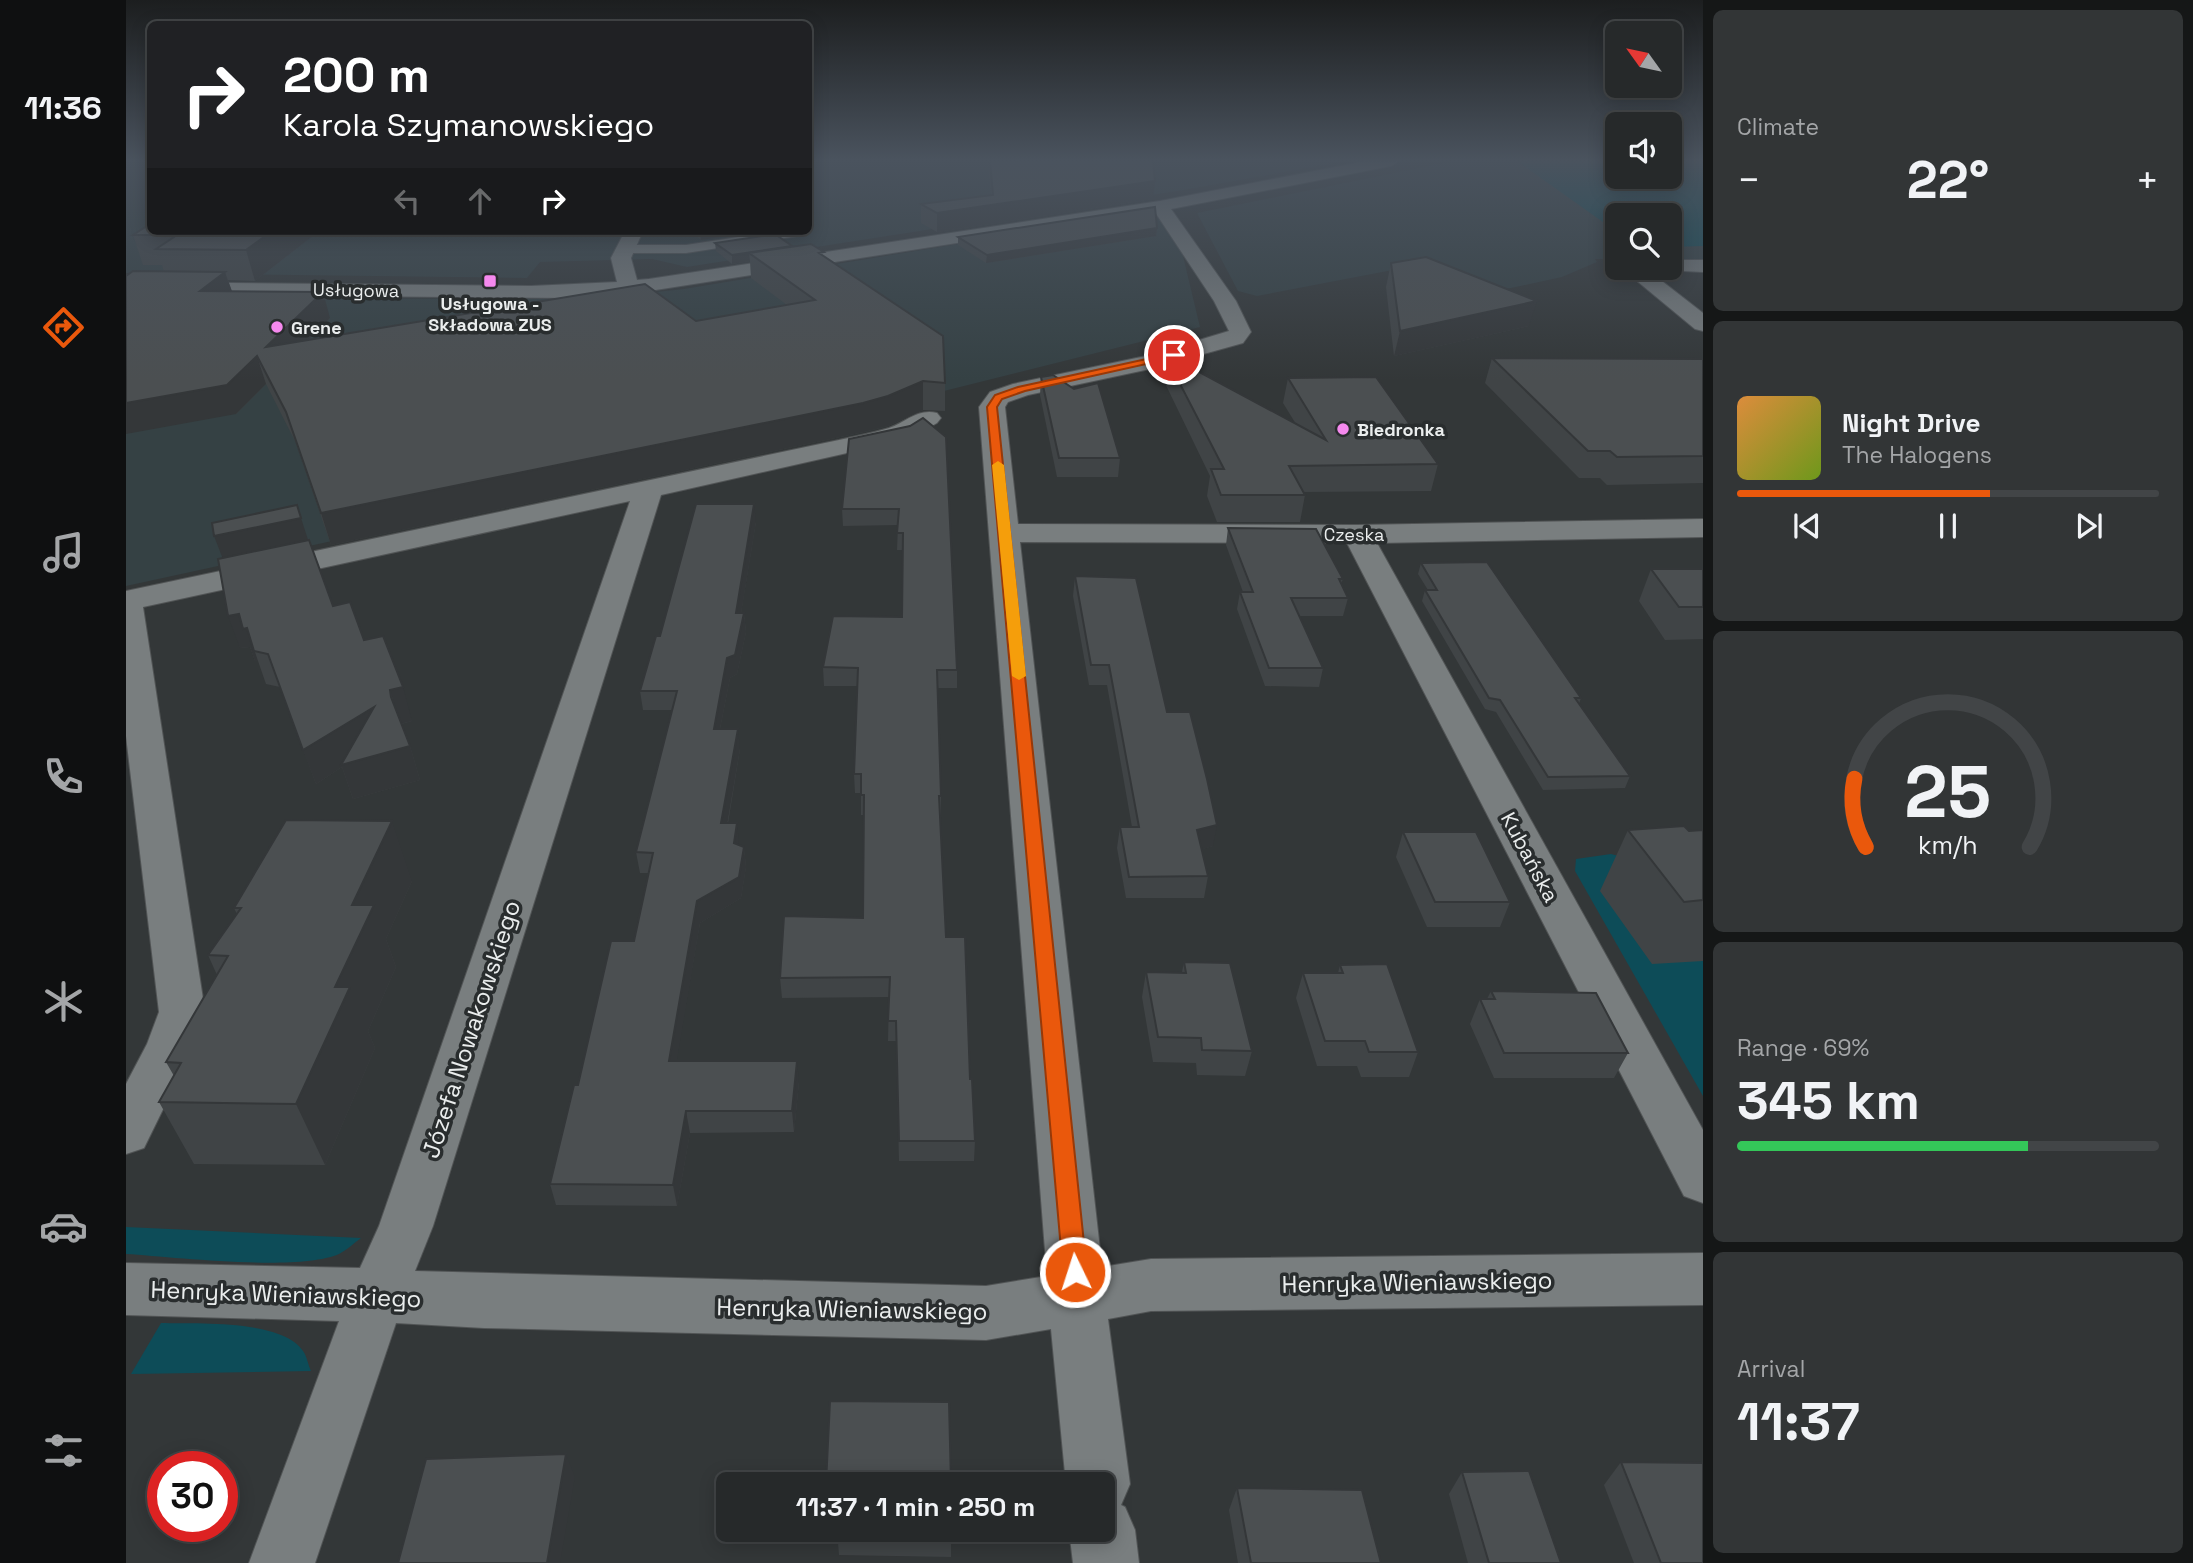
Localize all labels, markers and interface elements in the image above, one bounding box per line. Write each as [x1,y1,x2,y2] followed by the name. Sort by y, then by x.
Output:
[1605,21,1682,98] north arrow
[1605,21,1682,280] map controls
[283,44,430,106] text: 200 m
[168,49,259,140] icon: right
[24,88,102,128] text: 11:36
[283,105,654,145] text: Karola Szymanowskiego
[1605,112,1682,189] button: sound
[1737,112,1819,142] text: Climate
[1907,147,1989,213] text: 22°
[1737,156,1761,204] text: −
[2135,156,2159,204] text: +
[388,182,426,220] icon: left
[461,182,499,220] icon: ahead
[534,182,572,220] icon: right
[1605,203,1682,280] button: search
[482,273,498,289] marker: Usługowa - Składowa ZUS
[313,278,399,302] street label: Usługowa
[428,292,552,336] place label: Usługowa - Składowa ZUS
[39,303,88,352] icon: directions
[291,316,342,339] place label: Grene
[269,319,285,335] marker: Grene
[1144,325,1204,385] pin
[1155,336,1193,374] icon: arrive
[1842,406,1980,440] text: Night Drive
[1357,418,1445,441] place label: Biedronka
[1335,421,1351,437] marker: Biedronka
[1842,440,1992,470] text: The Halogens
[1788,507,1826,545] icon: previous
[1929,507,1967,545] icon: pause
[2070,507,2108,545] icon: next
[1324,523,1384,546] street label: Czeska
[39,528,88,577] icon: music
[1905,746,1991,839] text: 25
[39,752,88,801] icon: phone
[1495,807,1565,907] street label: Kubańska
[1918,829,1978,861] text: km/h
[415,896,527,1162] street label: Józefa Nowakowskiego
[39,977,88,1026] icon: climate
[1737,1033,1869,1063] text: Range · 69%
[1737,1068,1920,1134] text: 345 km
[39,1202,88,1251] icon: car
[1038,1235,1112,1309] position arrow
[1281,1264,1553,1300] street label: Henryka Wieniawskiego
[150,1274,422,1314] street label: Henryka Wieniawskiego
[716,1291,988,1327] street label: Henryka Wieniawskiego
[1737,1354,1805,1384] text: Arrival
[1737,1389,1860,1455] text: 11:37
[39,1426,88,1475] icon: filters
[147,1451,238,1542] speed limit sign: 30
[796,1490,1035,1524] text: 11:37 · 1 min · 250 m

